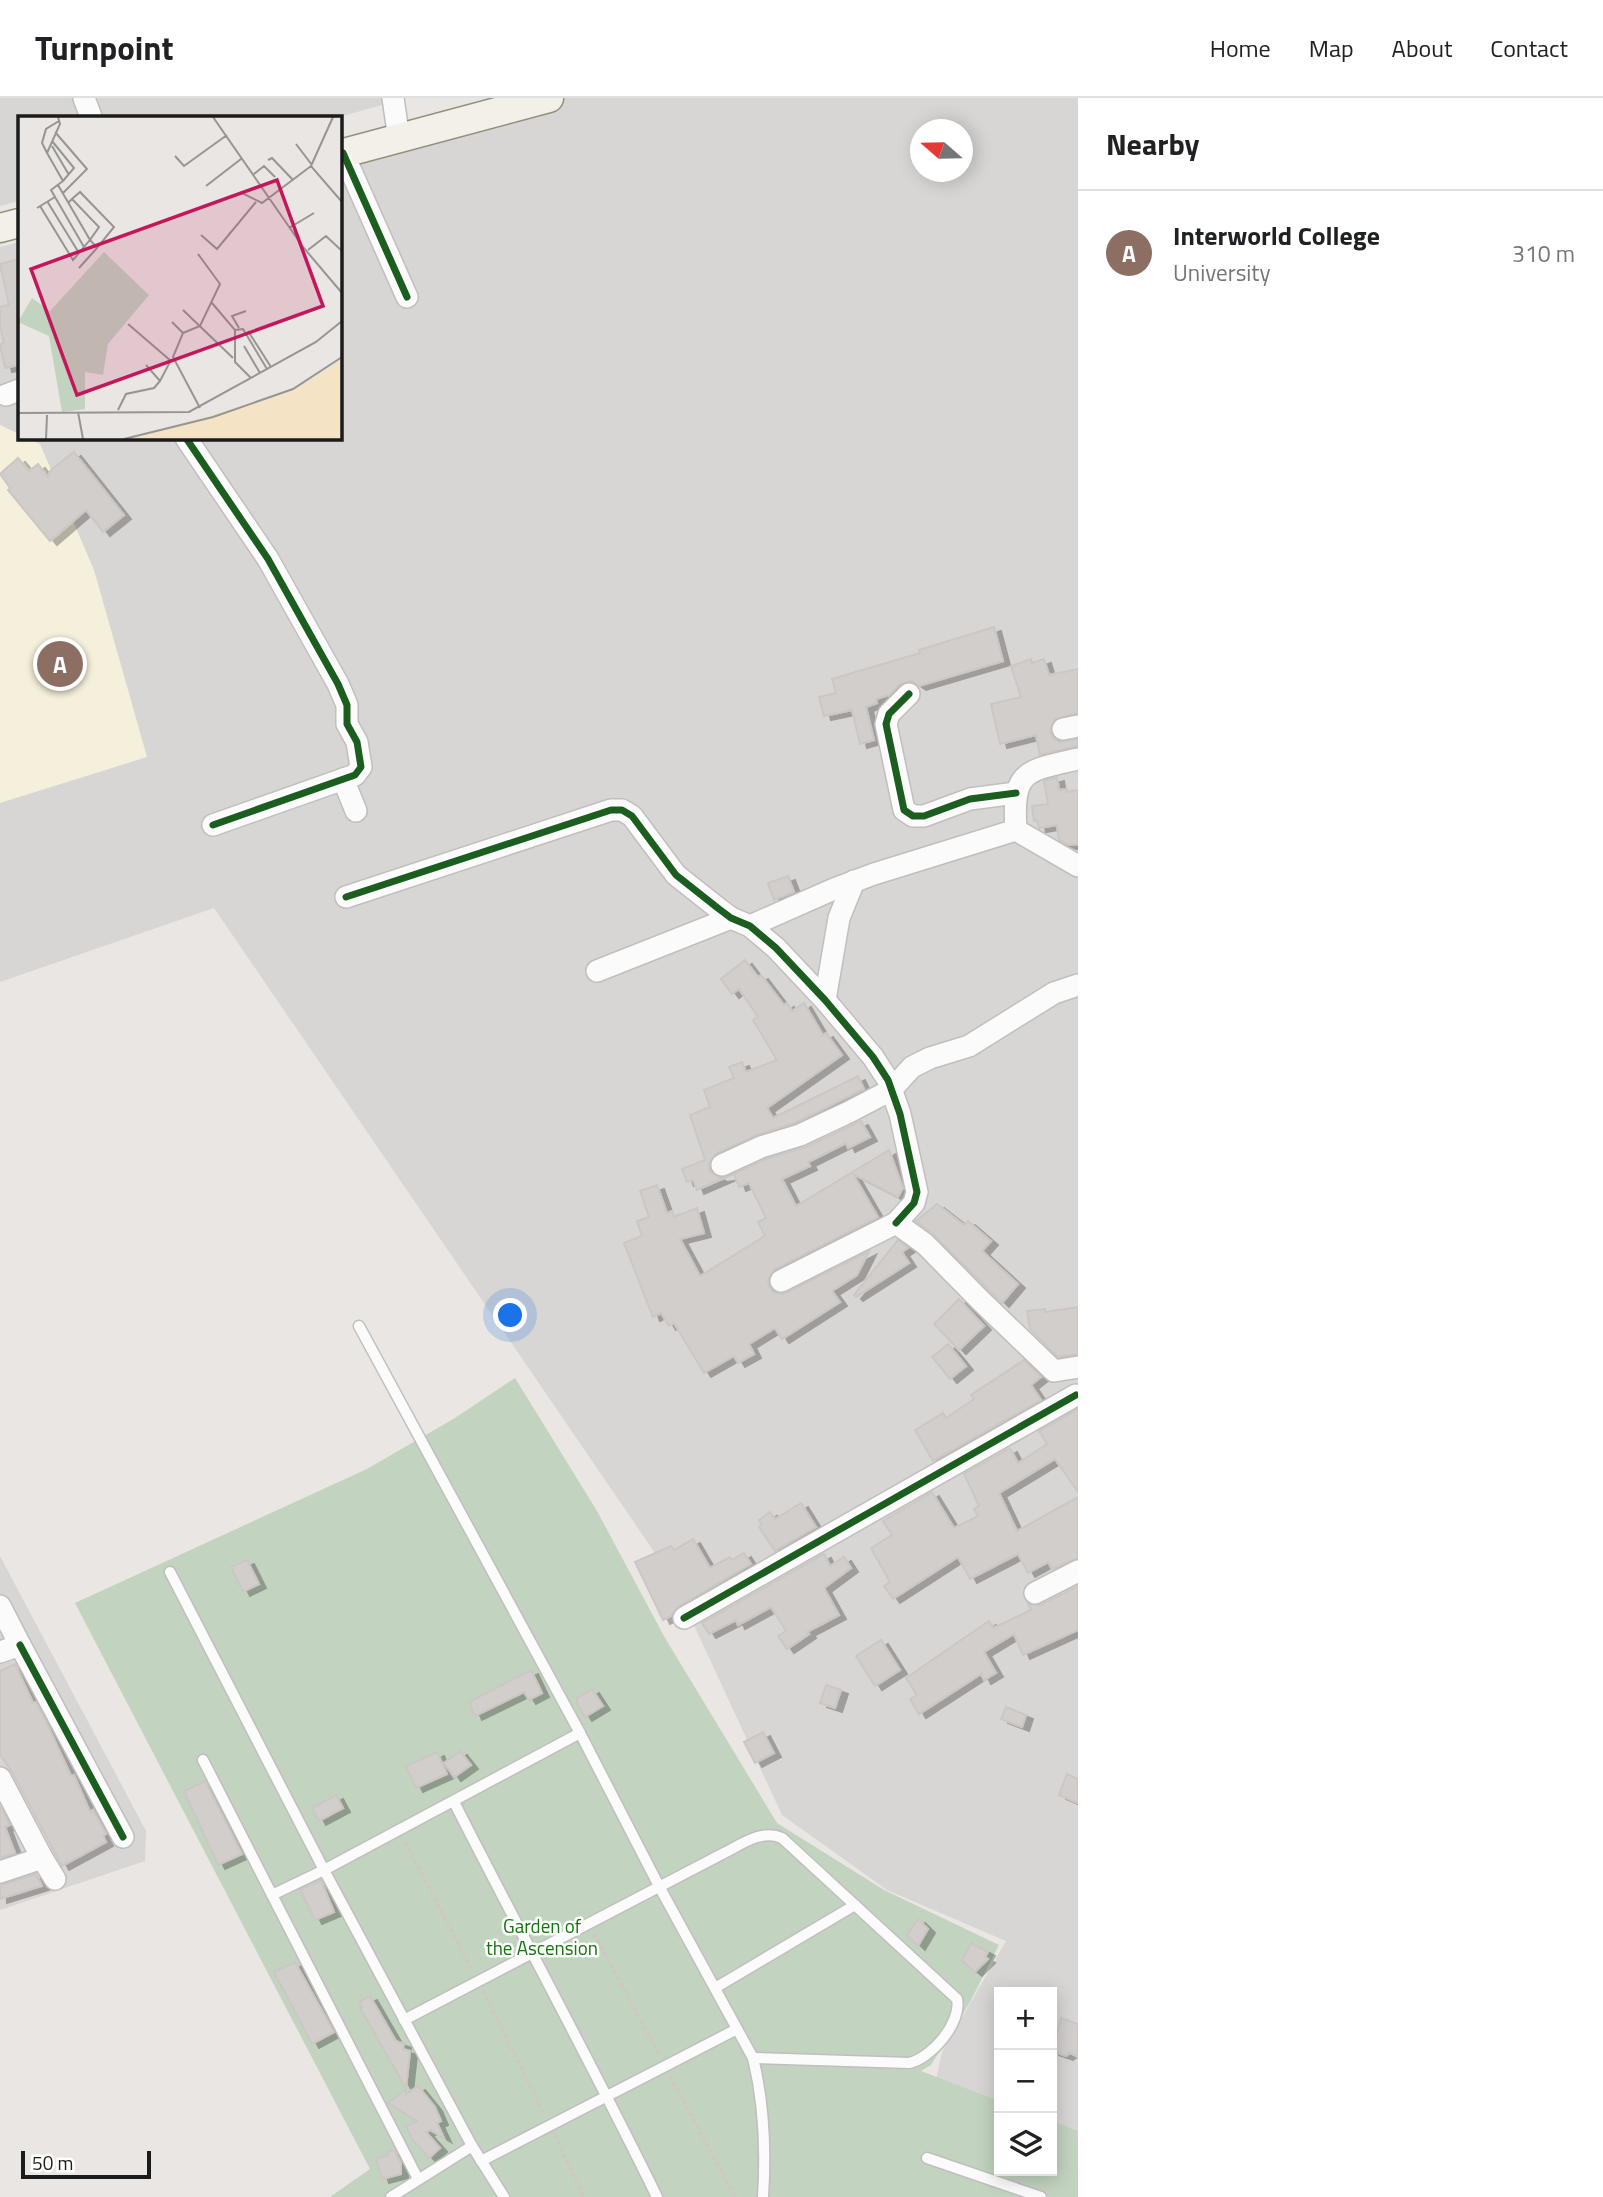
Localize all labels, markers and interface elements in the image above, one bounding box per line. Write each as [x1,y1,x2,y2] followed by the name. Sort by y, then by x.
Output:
[35,23,174,73] text: Turnpoint
[1210,30,1271,66] text: Home
[1309,30,1354,66] text: Map
[1392,30,1452,66] text: About
[1490,30,1568,66] text: Contact
[18,116,341,439] inset map
[910,119,973,182] north arrow
[1106,121,1199,167] text: Nearby
[1173,216,1380,255] text: Interworld College
[1122,236,1136,271] text: A
[1512,236,1575,271] text: 310 m
[1173,255,1271,290] text: University
[37,638,83,690] pin: A
[493,1298,527,1332] your location
[486,1911,598,1962] park label: Garden of the Ascension
[994,1987,1057,2176] map controls
[994,1987,1057,2050] button: +
[994,2050,1057,2113] button: −
[994,2113,1057,2176] button: layers
[21,2148,150,2180] scale bar
[32,2148,73,2177] text: 50 m

